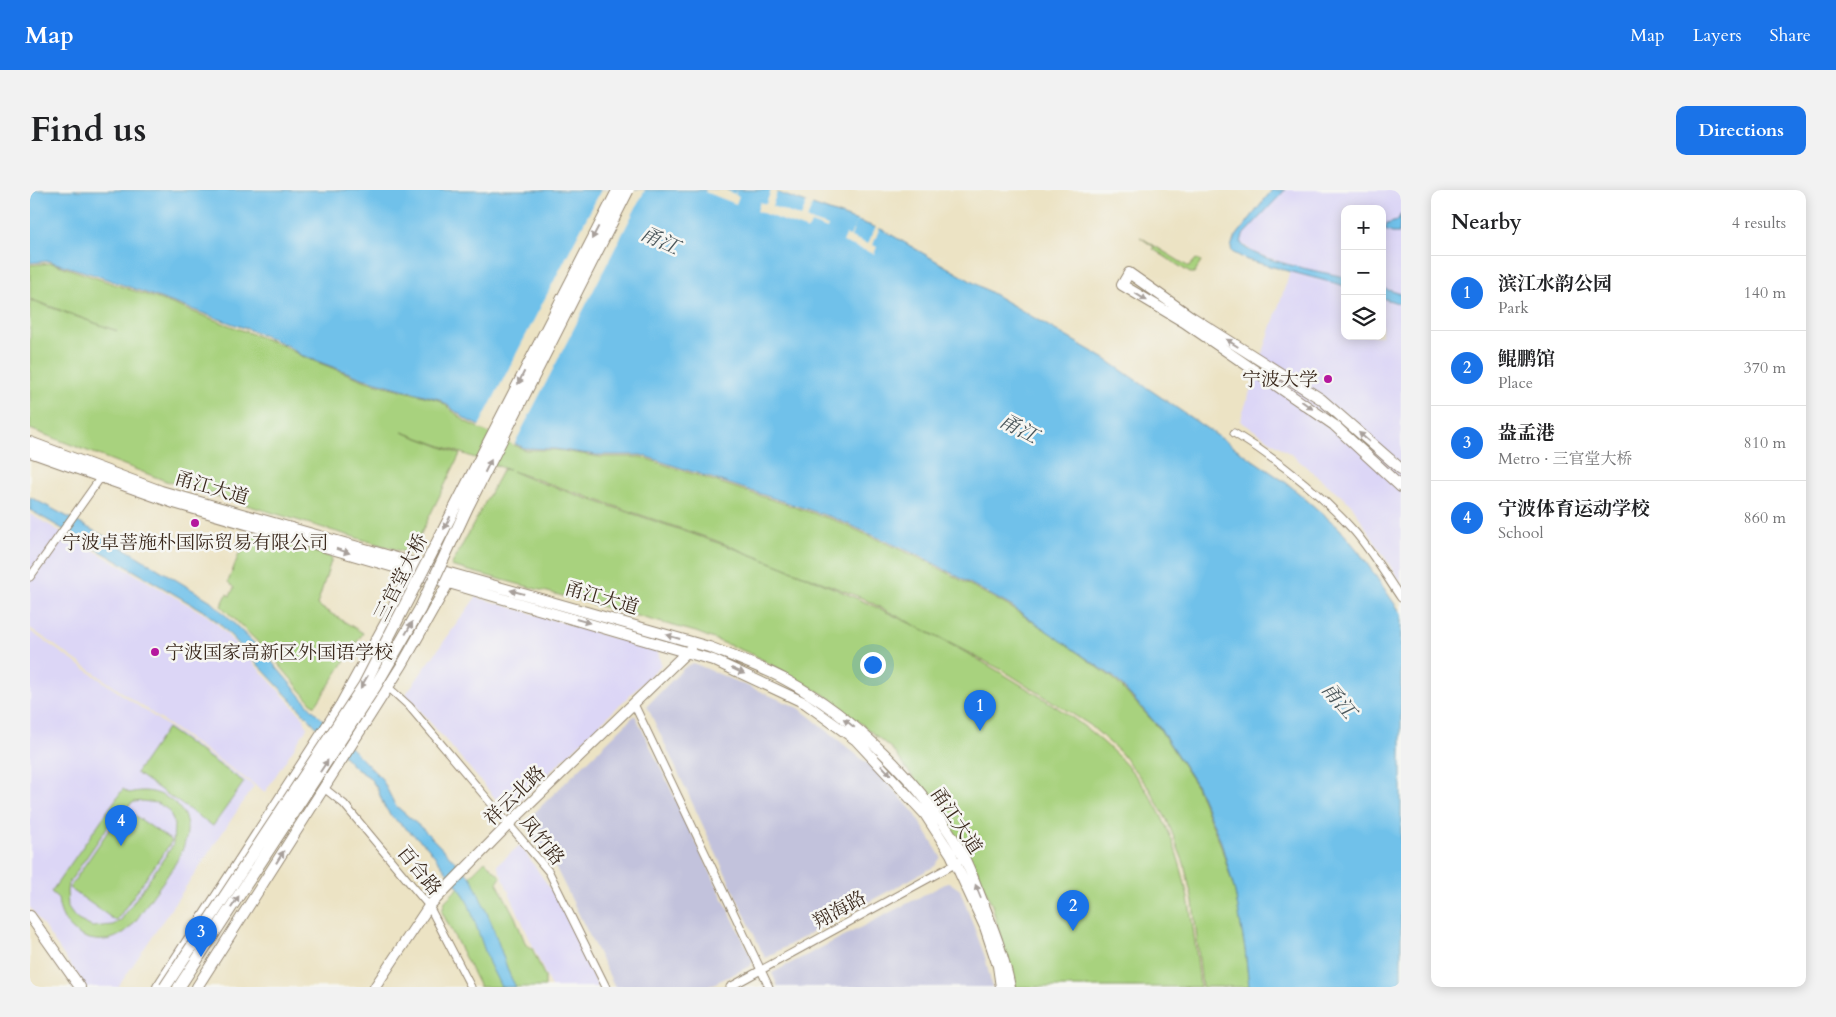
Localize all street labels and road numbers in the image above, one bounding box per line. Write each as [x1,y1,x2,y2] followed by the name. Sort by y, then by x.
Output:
[172,465,252,511] street label: 甬江大道
[368,529,434,626] street label: 三官堂大桥
[562,575,642,621] street label: 甬江大道
[478,760,551,831] street label: 祥云北路
[924,782,988,859] street label: 甬江大道
[514,810,570,871] street label: 凤竹路
[391,840,447,901] street label: 百合路
[808,885,871,935] street label: 翔海路

